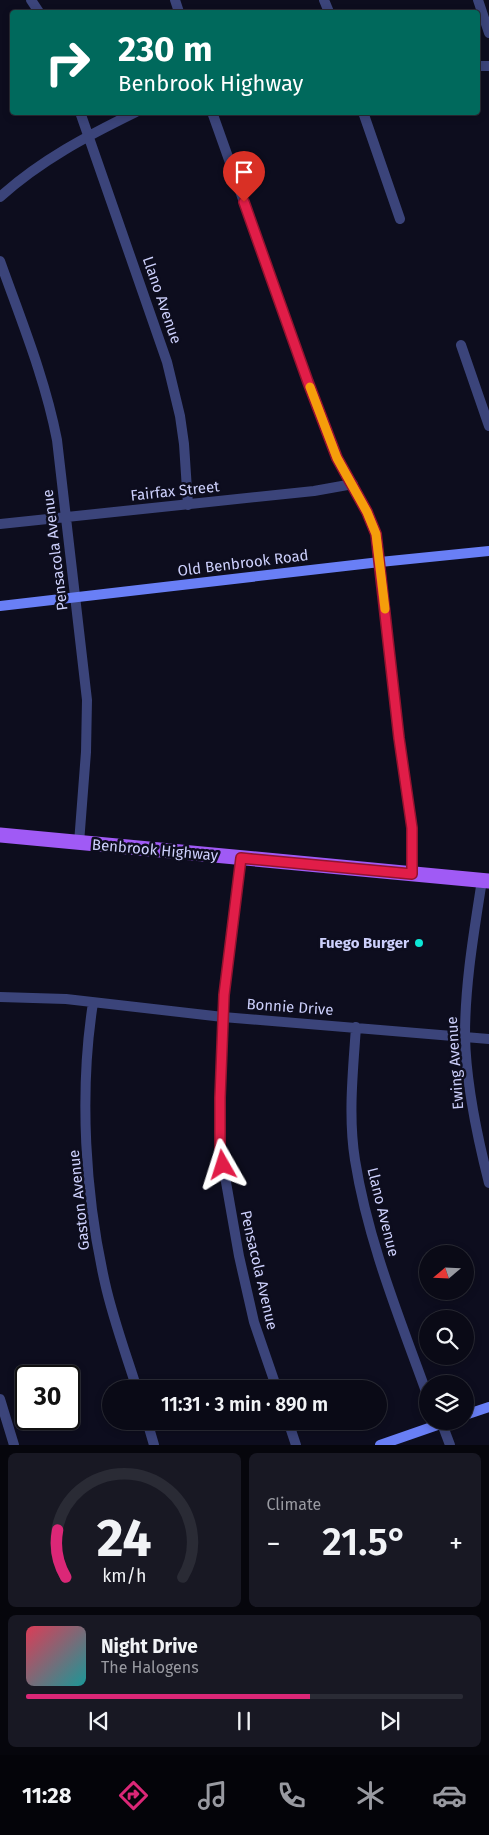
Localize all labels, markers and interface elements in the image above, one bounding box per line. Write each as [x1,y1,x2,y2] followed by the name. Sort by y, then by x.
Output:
[118,28,212,70] text: 230 m
[35,30,100,95] icon: right
[118,70,303,97] text: Benbrook Highway
[223,151,265,202] pin
[230,158,258,186] icon: arrive
[139,254,185,346] street label: Llano Avenue
[130,477,221,505] street label: Fairfax Street
[39,488,71,612] street label: Pensacola Avenue
[177,546,309,580] street label: Old Benbrook Road
[91,836,219,865] street label: Benbrook Highway
[319,934,410,952] place label: Fuego Burger
[413,937,425,949] marker: Fuego Burger
[246,995,334,1019] street label: Bonnie Drive
[443,1016,467,1110] street label: Ewing Avenue
[196,1138,248,1190] position arrow
[65,1149,93,1251] street label: Gaston Avenue
[363,1166,403,1258] street label: Llano Avenue
[236,1208,282,1332] street label: Pensacola Avenue
[419,1245,474,1300] north arrow
[419,1245,474,1430] map controls
[419,1310,474,1365] button: search
[15,1365,80,1430] speed limit sign: 30
[419,1375,474,1430] button: layers
[161,1393,328,1416] text: 11:31 · 3 min · 890 m
[267,1495,321,1514] text: Climate
[97,1507,152,1570] text: 24
[322,1519,407,1565] text: 21.5°
[267,1527,281,1560] text: −
[449,1527,463,1560] text: +
[102,1565,146,1587] text: km/h
[101,1635,198,1658] text: Night Drive
[101,1658,199,1677] text: The Halogens
[85,1707,113,1735] icon: previous
[230,1707,258,1735] icon: pause
[376,1707,404,1735] icon: next
[116,1778,151,1813] icon: directions
[195,1778,230,1813] icon: music
[274,1778,309,1813] icon: phone
[353,1778,388,1813] icon: climate
[432,1778,467,1813] icon: car
[22,1782,72,1809] text: 11:28

